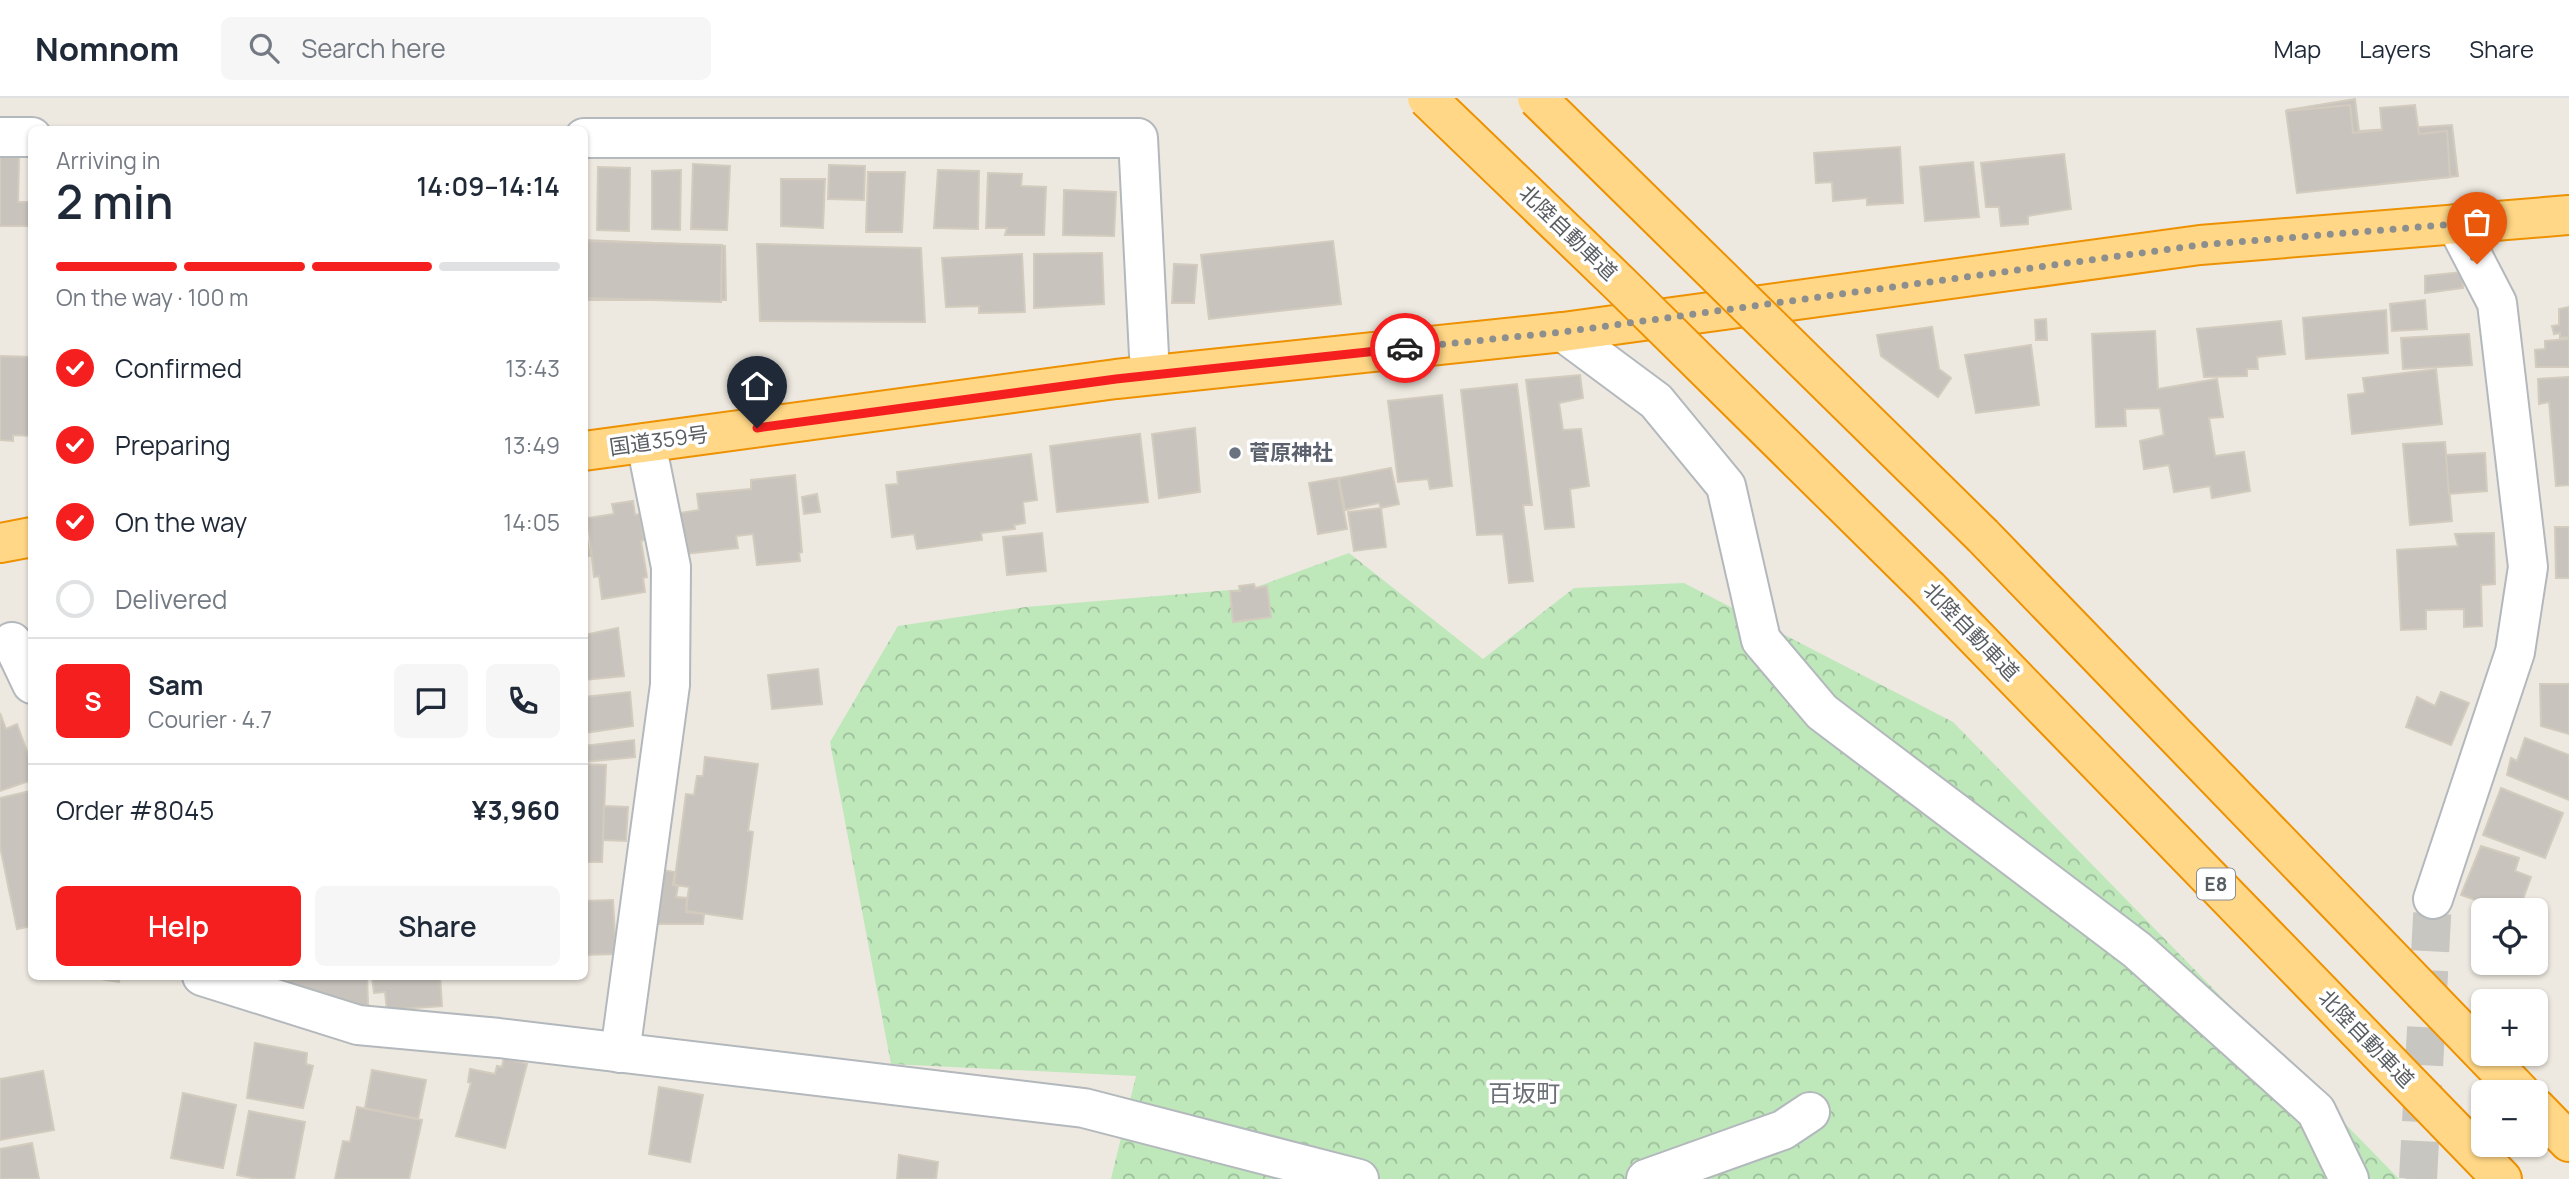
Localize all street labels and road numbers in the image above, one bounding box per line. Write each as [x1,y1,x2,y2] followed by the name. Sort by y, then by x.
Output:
[1514,178,1624,286] street label: 北陸自動車道
[608,419,710,461] street label: 国道359号
[1918,576,2026,686] street label: 北陸自動車道
[2197,869,2235,900] road number: E8
[2313,983,2421,1093] street label: 北陸自動車道

